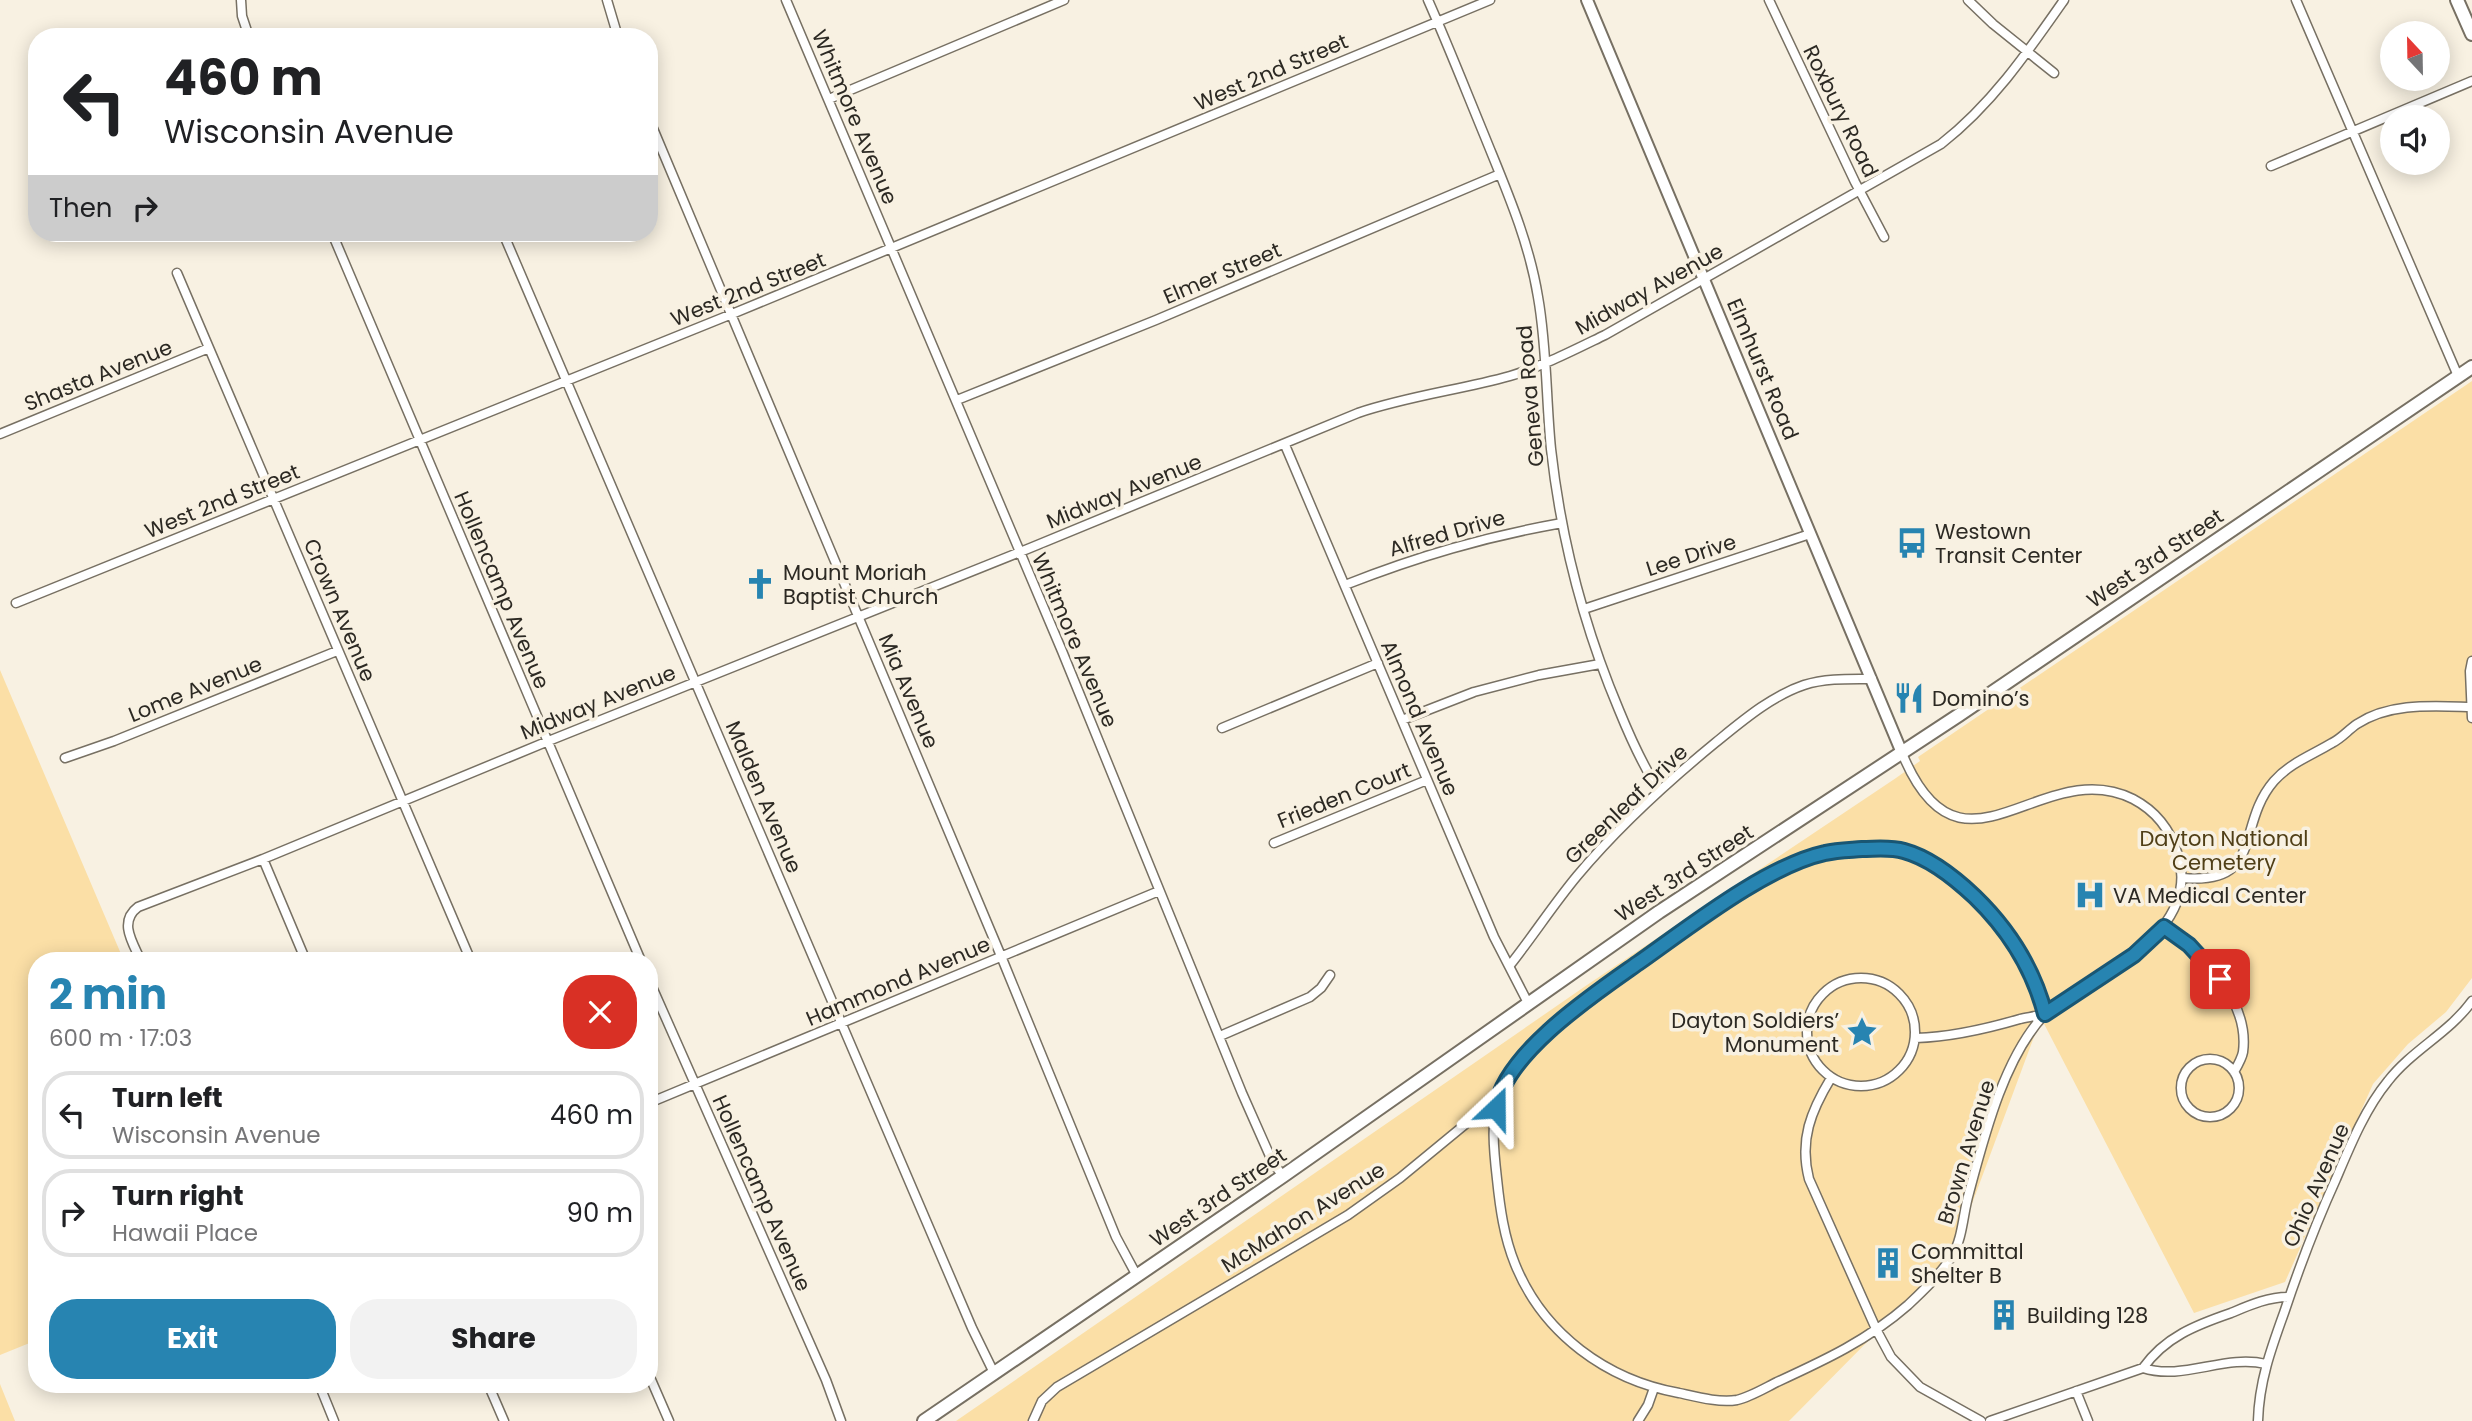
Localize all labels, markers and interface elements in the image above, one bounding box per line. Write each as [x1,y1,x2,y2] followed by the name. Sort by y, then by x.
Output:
[2380,21,2450,91] north arrow
[2380,21,2450,175] map controls
[805,25,905,209] street label: Whitmore Avenue
[1190,27,1352,117] street label: West 2nd Street
[1796,40,1886,182] street label: Roxbury Road
[164,44,323,112] text: 460 m
[49,56,140,147] icon: left
[2380,105,2450,175] button: sound
[164,109,454,154] text: Wisconsin Avenue
[126,189,164,227] icon: right
[49,190,112,226] text: Then
[1159,235,1285,311] street label: Elmer Street
[1570,236,1728,342] street label: Midway Avenue
[666,245,830,333] street label: West 2nd Street
[1720,294,1806,444] street label: Elmhurst Road
[1509,324,1551,468] street label: Geneva Road
[20,332,176,418] street label: Shasta Avenue
[1042,447,1206,535] street label: Midway Avenue
[140,457,304,545] street label: West 2nd Street
[447,487,557,693] street label: Hollencamp Avenue
[2081,501,2229,615] street label: West 3rd Street
[1386,503,1508,563] street label: Alfred Drive
[1935,517,2083,570] place label: Westown Transit Center
[1895,526,1929,560] bus stop icon: Westown Transit Center
[1642,527,1740,583] street label: Lee Drive
[297,534,383,686] street label: Crown Avenue
[1025,548,1125,732] street label: Whitmore Avenue
[783,558,938,611] place label: Mount Moriah Baptist Church
[743,567,777,601] church icon: Mount Moriah Baptist Church
[872,629,946,753] street label: Mia Avenue
[1374,636,1466,800] street label: Almond Avenue
[124,649,266,729] street label: Lome Avenue
[516,658,680,746] street label: Midway Avenue
[1892,681,1926,715] restaurant icon: Domino’s
[1932,684,2030,713] place label: Domino’s
[719,717,809,877] street label: Malden Avenue
[1558,738,1694,870] street label: Greenleaf Drive
[1273,755,1415,835] street label: Frieden Court
[1609,817,1759,929] street label: West 3rd Street
[2139,824,2309,877] park label: Dayton National Cemetery
[2073,878,2107,912] hospital icon: VA Medical Center
[2113,881,2306,910] place label: VA Medical Center
[801,929,995,1033] street label: Hammond Avenue
[2190,949,2250,1009] pin
[2201,960,2239,998] icon: arrive
[49,965,167,1024] text: 2 min
[563,975,637,1049] button: close
[1671,1006,1839,1059] place label: Dayton Soldiers’ Monument
[1845,1015,1879,1049] place icon: Dayton Soldiers’ Monument
[49,1022,192,1054] text: 600 m · 17:03
[1459,1071,1533,1145] position arrow
[1930,1076,2002,1228] street label: Brown Avenue
[112,1080,223,1116] text: Turn left
[706,1090,818,1296] street label: Hollencamp Avenue
[53,1096,91,1134] icon: left
[550,1097,633,1133] text: 460 m
[2276,1118,2356,1252] street label: Ohio Avenue
[112,1119,320,1151] text: Wisconsin Avenue
[1144,1140,1292,1254] street label: West 3rd Street
[1216,1155,1390,1279] street label: McMahon Avenue
[112,1178,244,1214] text: Turn right
[53,1194,91,1232] icon: right
[567,1195,633,1231] text: 90 m
[112,1217,258,1249] text: Hawaii Place
[1911,1237,2024,1290] place label: Committal Shelter B
[1871,1246,1905,1280] building icon: Committal Shelter B
[1987,1298,2021,1332] building icon: Building 128
[49,1299,336,1379] button: Exit
[350,1299,637,1379] button: Share
[2027,1301,2148,1330] place label: Building 128

